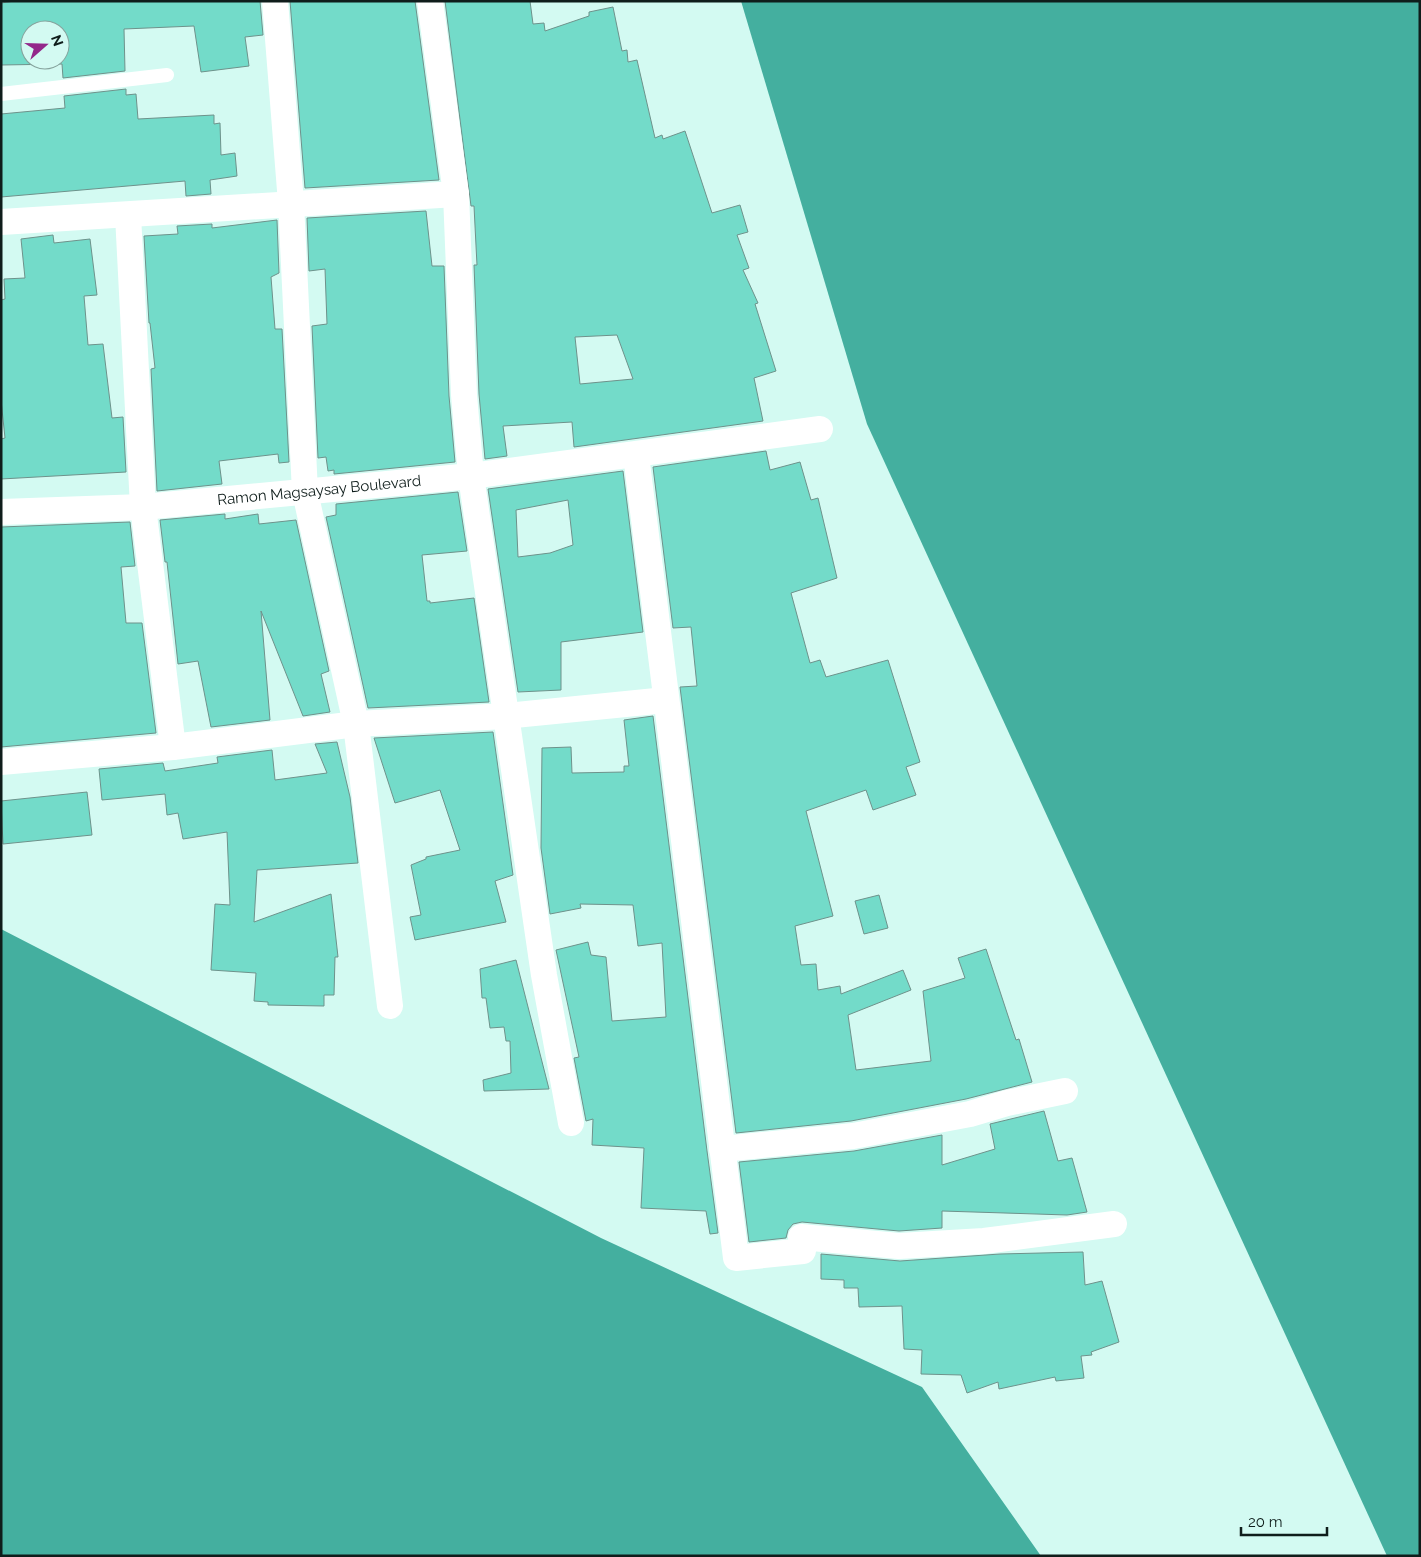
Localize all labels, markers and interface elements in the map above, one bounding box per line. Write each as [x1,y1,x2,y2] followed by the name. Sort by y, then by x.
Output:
[20,20,70,70] north arrow
[48,33,67,48] text: N
[216,472,422,509] street label: Ramon Magsaysay Boulevard
[1241,1504,1327,1536] scale bar
[1248,1513,1283,1531] text: 20 m

